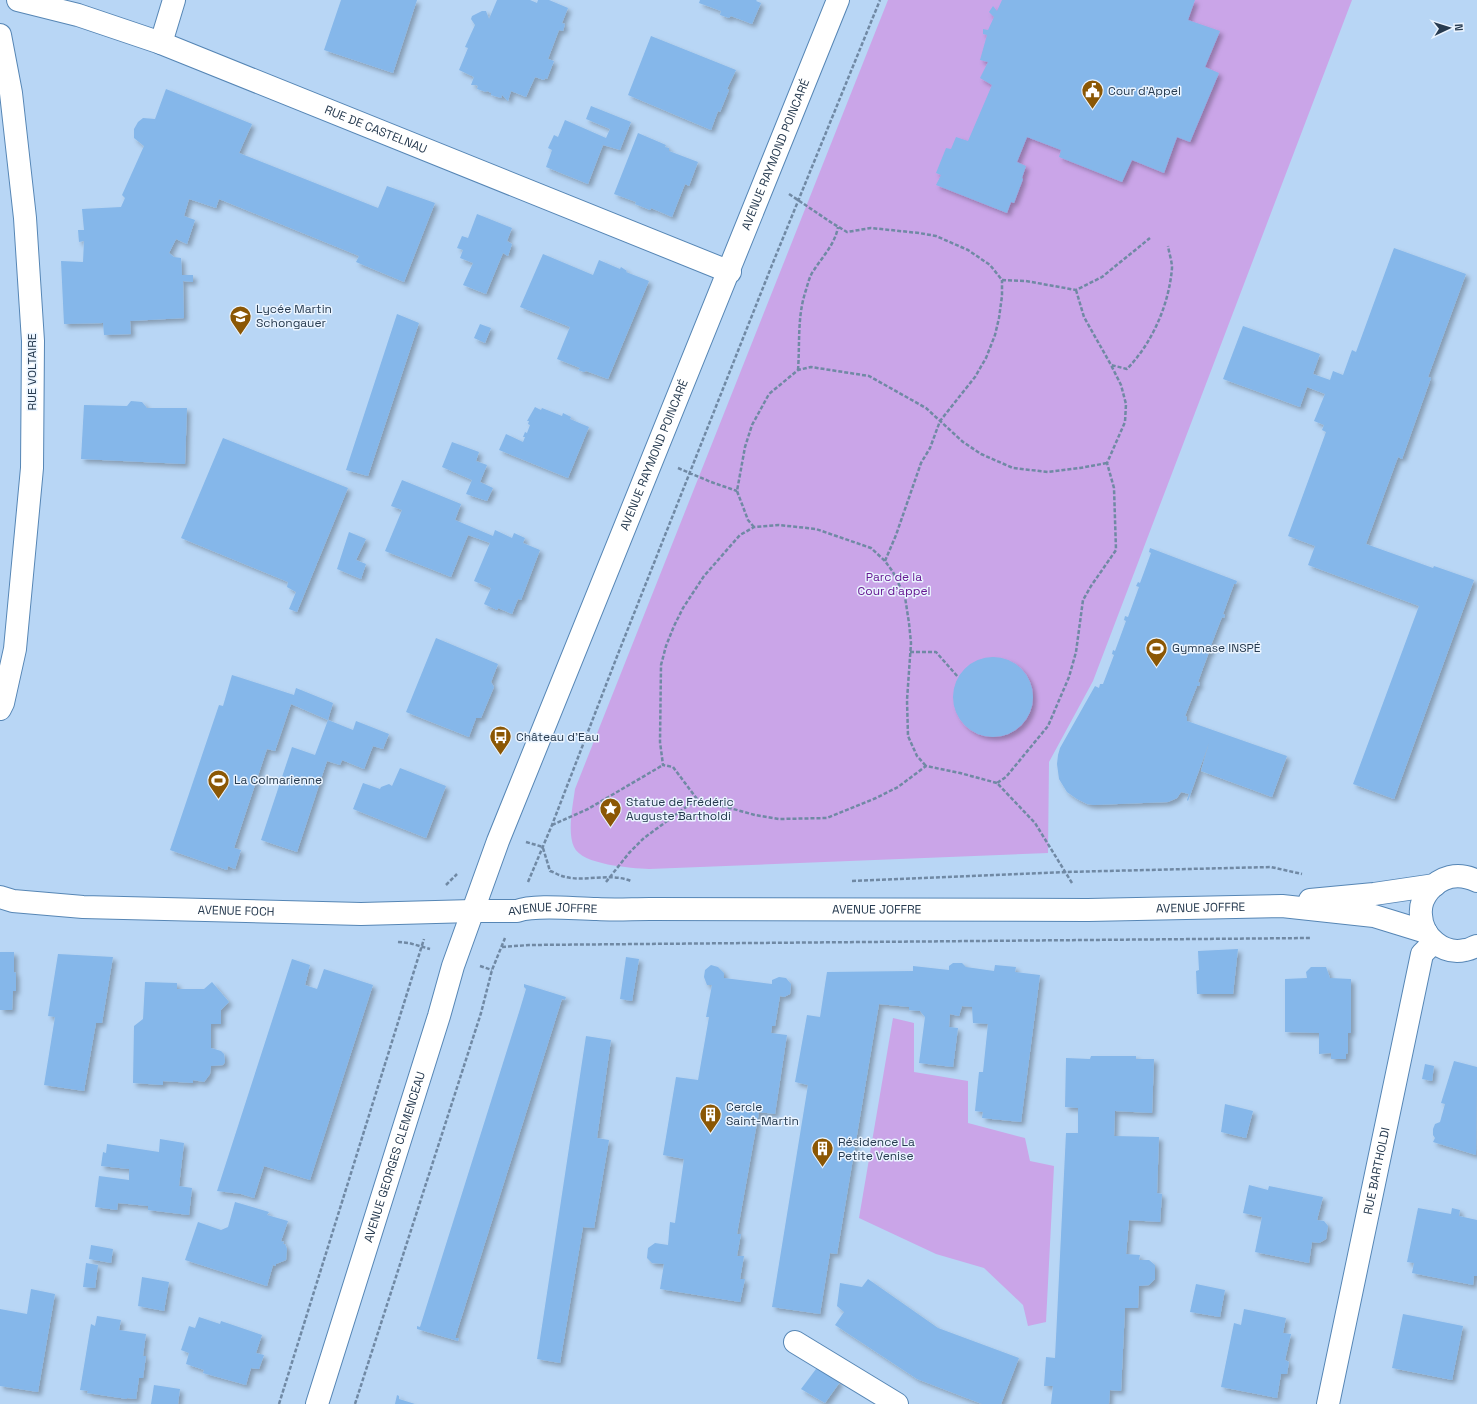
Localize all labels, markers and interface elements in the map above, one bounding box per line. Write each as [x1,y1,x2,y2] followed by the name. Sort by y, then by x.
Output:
[1429,8,1469,48] north arrow
[1452,23,1466,31] text: N
[738,76,813,232] street label: AVENUE RAYMOND POINCARÉ
[1079,78,1105,111] public building icon: Cour d'Appel
[1108,83,1181,99] place label: Cour d'Appel
[322,102,429,157] street label: RUE DE CASTELNAU
[256,301,332,331] place label: Lycée Martin Schongauer
[227,303,253,336] school or university icon: Lycée Martin Schongauer
[24,333,40,410] street label: RUE VOLTAIRE
[616,377,692,533] street label: AVENUE RAYMOND POINCARÉ
[858,569,930,599] park label: Parc de la Cour d'appel
[1143,635,1169,668] sports icon: Gymnase INSPÉ
[1172,640,1261,656] place label: Gymnase INSPÉ
[488,724,514,757] bus stop icon: Château d'Eau
[516,729,599,745] place label: Château d'Eau
[205,767,231,800] sports icon: La Colmarienne
[234,772,322,788] place label: La Colmarienne
[626,794,734,824] place label: Statue de Frédéric Auguste Bartholdi
[597,796,623,829] place icon: Statue de Frédéric Auguste Bartholdi
[508,899,598,919] street label: AVENUE JOFFRE
[1156,899,1246,917] street label: AVENUE JOFFRE
[832,901,922,918] street label: AVENUE JOFFRE
[197,902,275,920] street label: AVENUE FOCH
[360,1069,429,1244] street label: AVENUE GEORGES CLEMENCEAU
[726,1099,799,1129] place label: Cercle Saint-Martin
[697,1101,723,1134] building icon: Cercle Saint-Martin
[1360,1126,1394,1216] street label: RUE BARTHOLDI
[838,1134,915,1164] place label: Résidence La Petite Venise
[810,1136,836,1169] building icon: Résidence La Petite Venise

